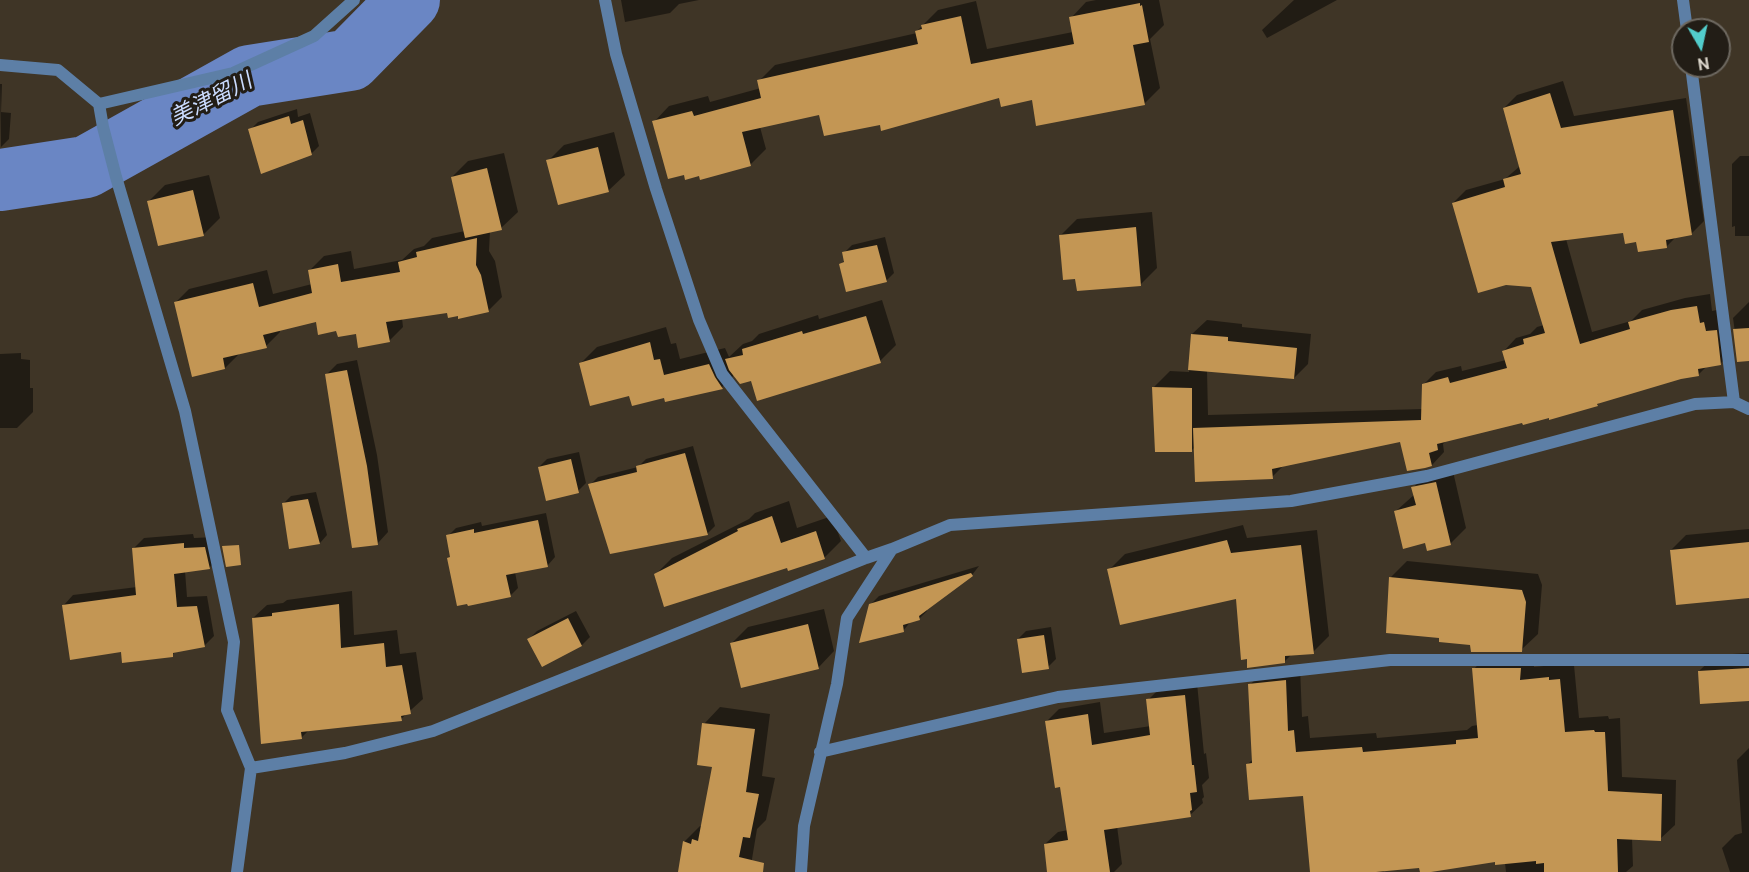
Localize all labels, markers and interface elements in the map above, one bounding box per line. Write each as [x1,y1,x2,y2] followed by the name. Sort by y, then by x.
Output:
[1671,18,1731,78] north arrow
[1696,54,1711,74] text: N
[166,67,256,131] water label: 美津留川

